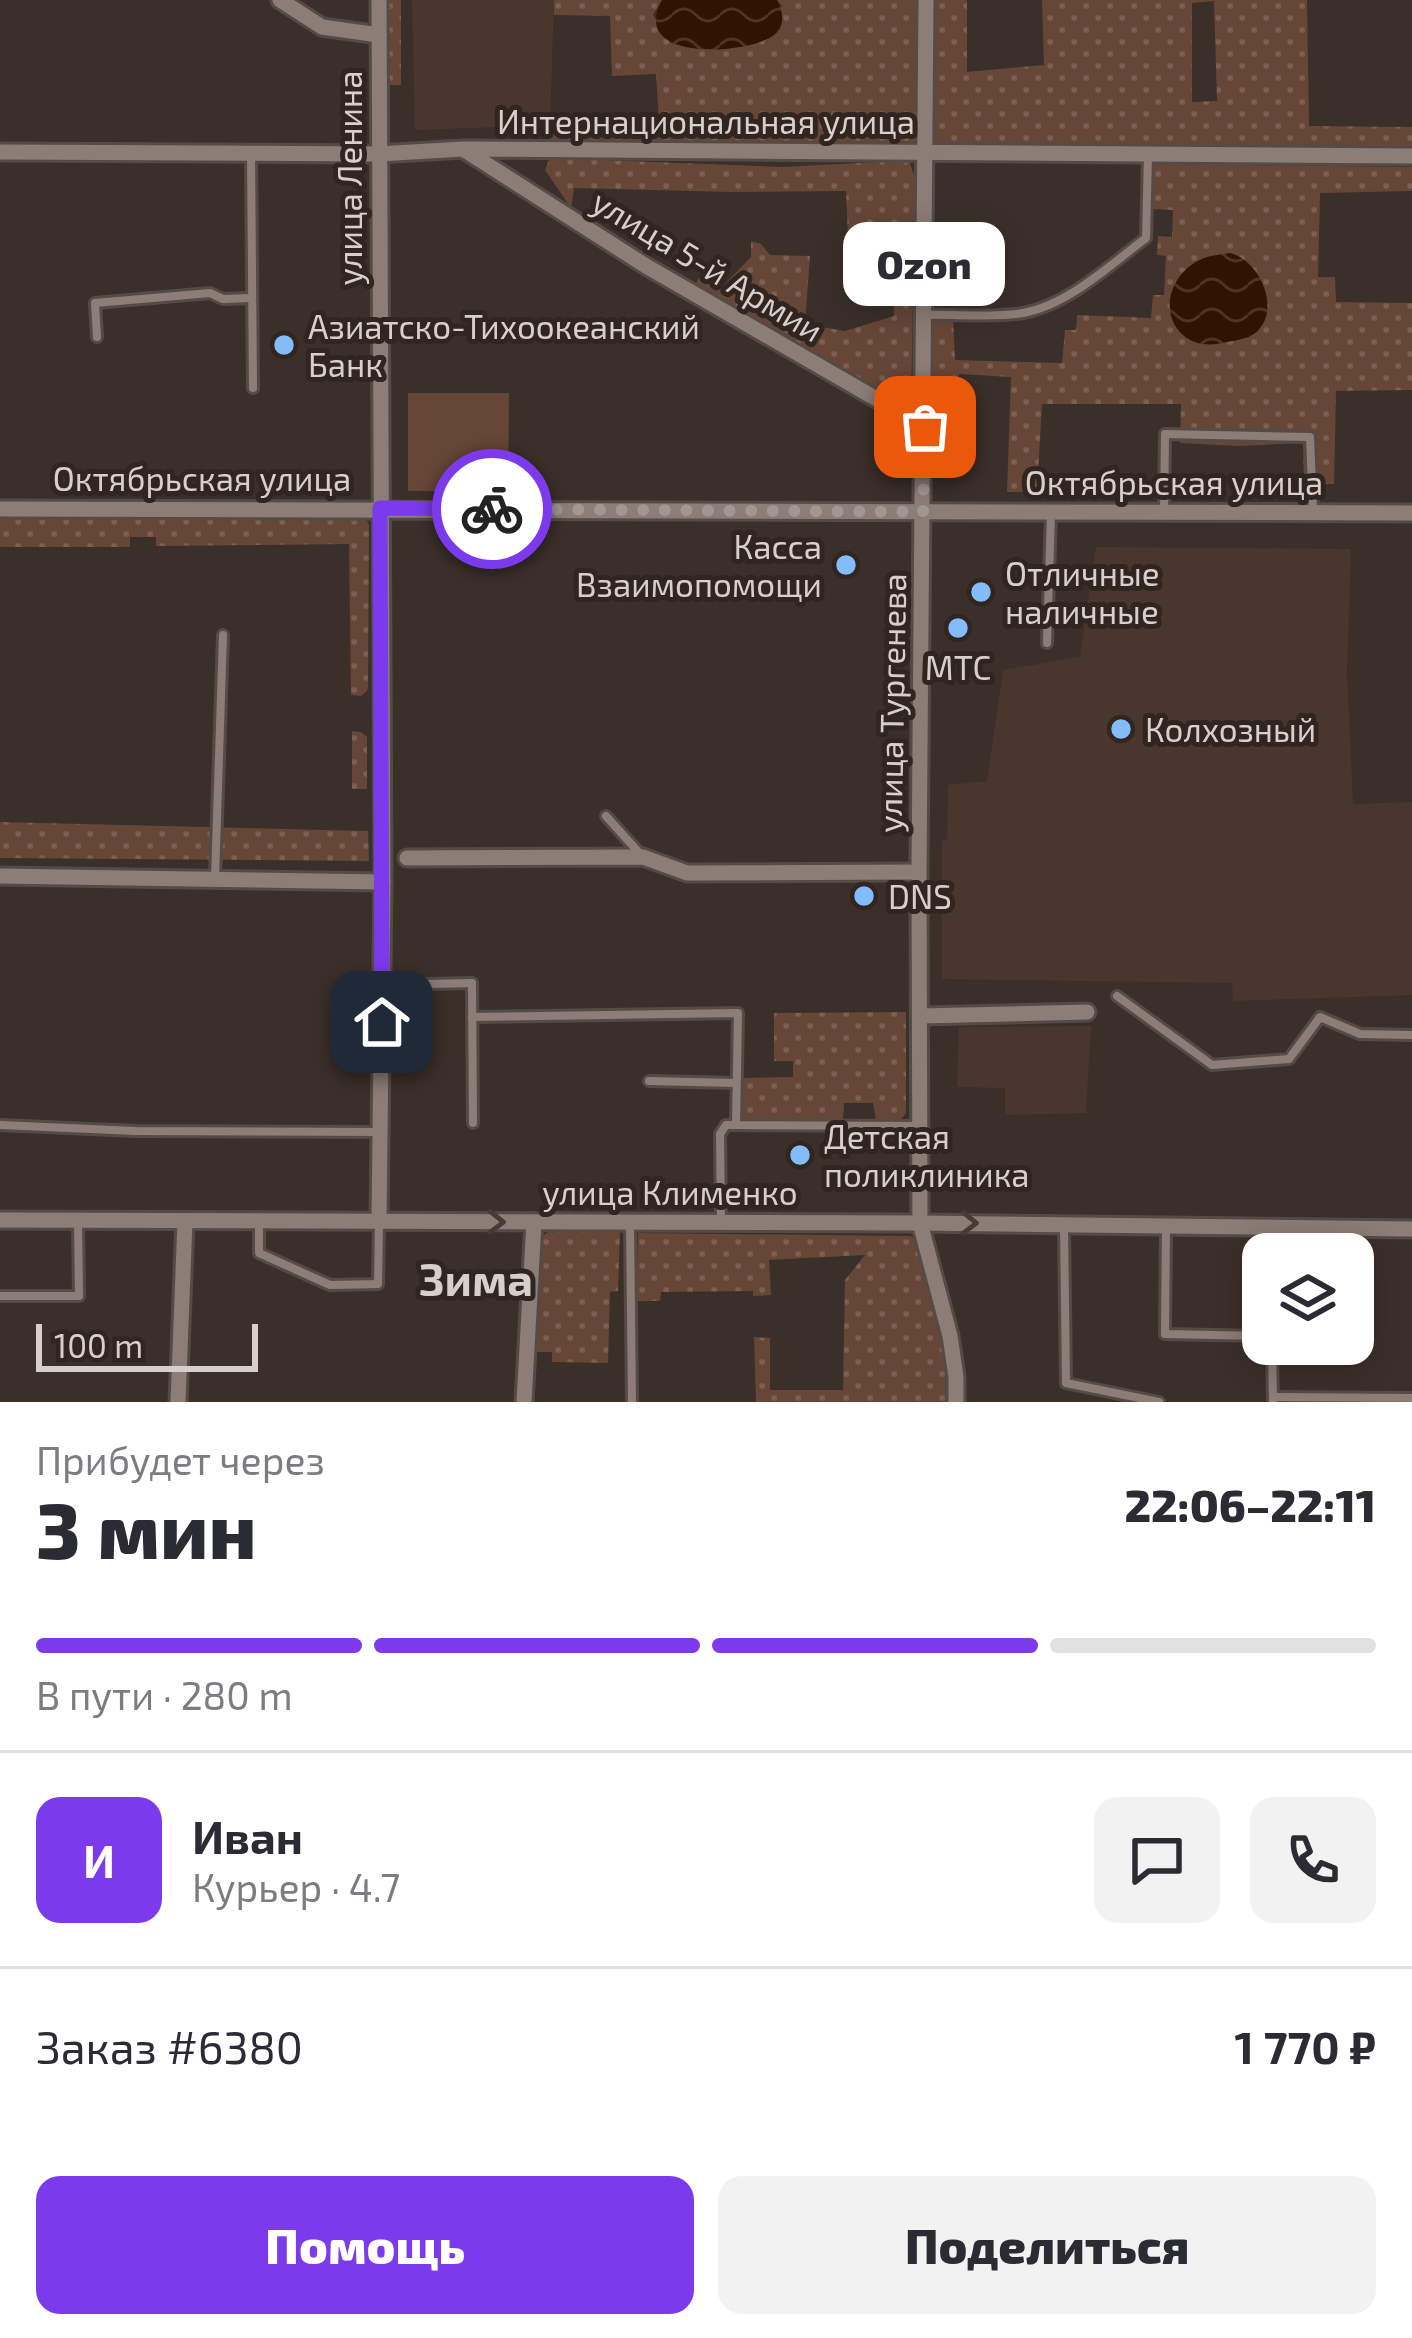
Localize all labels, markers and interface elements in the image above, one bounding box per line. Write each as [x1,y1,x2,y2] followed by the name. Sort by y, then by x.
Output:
[329,71,370,285] street label: улица Ленина
[497,101,915,142] street label: Интернациональная улица
[585,180,831,350] street label: улица 5-й Армии
[844,223,1006,307] callout: Ozon
[876,240,972,287] text: Ozon
[308,306,700,384] place label: Азиатско-Тихоокеанский Банк
[271,332,297,358] marker: Азиатско-Тихоокеанский Банк
[874,376,976,478] pin
[892,394,958,460] icon: bag
[432,449,552,569] courier
[53,458,351,499] street label: Октябрьская улица
[1025,462,1323,503] street label: Октябрьская улица
[459,476,525,542] icon: bike
[576,526,822,604] place label: Касса Взаимопомощи
[833,552,859,578] marker: Касса Взаимопомощи
[1005,553,1160,631] place label: Отличные наличные
[869,573,914,833] street label: улица Тургенева
[968,579,994,605] marker: Отличные наличные
[945,615,971,641] marker: МТС
[925,647,991,687] place label: МТС
[1145,709,1316,749] place label: Колхозный
[1108,716,1134,742] marker: Колхозный
[888,876,952,916] place label: DNS
[851,883,877,909] marker: DNS
[331,971,433,1073] pin
[349,989,415,1055] icon: home
[824,1116,1030,1194] place label: Детская поликлиника
[787,1142,813,1168] marker: Детская поликлиника
[542,1172,798,1213] street label: улица Клименко
[487,1208,505,1234] one-way arrow
[960,1210,979,1236] one-way arrow
[1242,1233,1374,1365] map controls
[1242,1233,1374,1365] button: layers
[419,1251,533,1305] district label: Зима
[36,1318,258,1371] scale bar
[54,1325,143,1365] text: 100 m
[36,1436,325,1483] text: Прибудет через
[1124,1477,1376,1531] text: 22:06–22:11
[36,1481,257,1575] text: 3 мин
[36,1671,293,1718] text: В пути · 280 m
[1094,1797,1220,1923] button: chat
[1250,1797,1376,1923] button: phone
[192,1809,303,1863] text: Иван
[83,1833,115,1887] text: И
[192,1863,400,1910] text: Курьер · 4.7
[36,2019,303,2073] text: Заказ #6380
[1235,2019,1376,2073] text: 1 770 ₽
[36,2176,694,2314] button: Помощь
[718,2176,1376,2314] button: Поделиться

